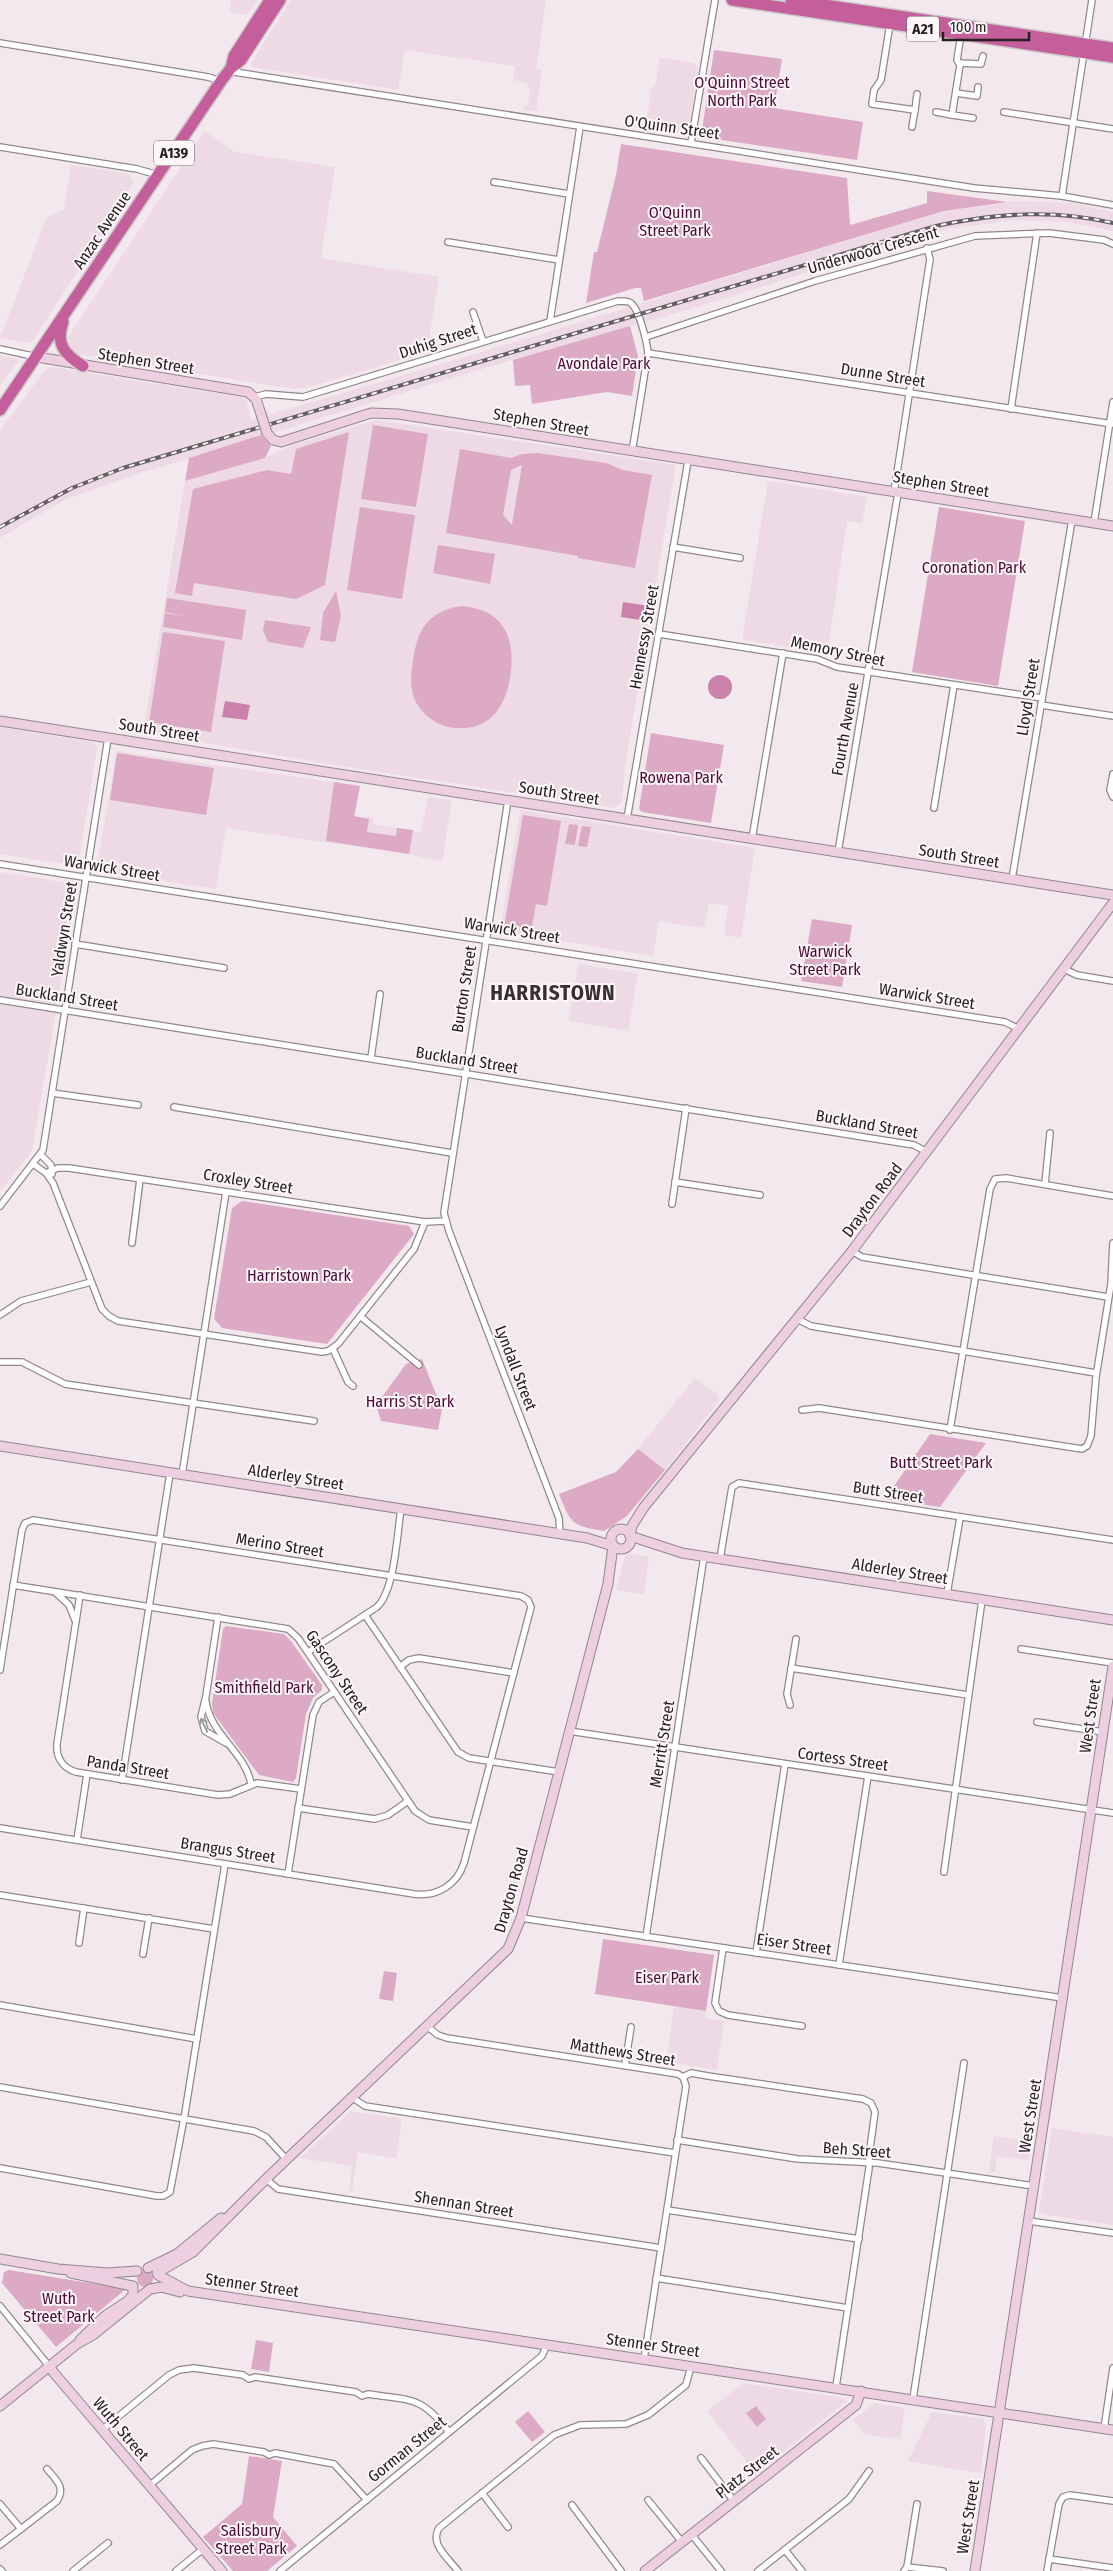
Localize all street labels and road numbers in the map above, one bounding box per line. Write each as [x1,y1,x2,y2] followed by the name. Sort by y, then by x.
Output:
[907,16,939,42] road number: A21
[623,111,721,143] street label: O'Quinn Street
[154,140,194,166] road number: A139
[69,188,135,272] street label: Anzac Avenue
[805,222,941,278] street label: Underwood Crescent
[397,319,480,363] street label: Duhig Street
[97,344,196,378] street label: Stephen Street
[839,359,927,391] street label: Dunne Street
[491,404,591,440] street label: Stephen Street
[892,467,991,501] street label: Stephen Street
[625,582,663,691] street label: Hennessy Street
[789,632,888,670] street label: Memory Street
[1013,656,1044,737] street label: Lloyd Street
[827,681,863,777] street label: Fourth Avenue
[117,714,201,746] street label: South Street
[517,777,601,809] street label: South Street
[917,840,1001,872] street label: South Street
[63,851,162,885] street label: Warwick Street
[47,879,81,978] street label: Yaldwyn Street
[463,913,562,947] street label: Warwick Street
[448,943,480,1034] street label: Burton Street
[878,979,977,1013] street label: Warwick Street
[14,980,120,1015] street label: Buckland Street
[414,1043,520,1078] street label: Buckland Street
[814,1106,920,1142] street label: Buckland Street
[838,1159,906,1241] street label: Drayton Road
[202,1165,295,1198] street label: Croxley Street
[491,1323,541,1414] street label: Lyndall Street
[247,1460,346,1494] street label: Alderley Street
[852,1477,925,1507] street label: Butt Street
[235,1529,326,1561] street label: Merino Street
[851,1554,950,1588] street label: Alderley Street
[302,1626,372,1718] street label: Gascony Street
[1075,1677,1105,1754] street label: West Street
[646,1698,678,1789] street label: Merritt Street
[796,1743,890,1775] street label: Cortess Street
[85,1751,171,1783] street label: Panda Street
[179,1833,278,1867] street label: Brangus Street
[490,1845,532,1935] street label: Drayton Road
[756,1929,833,1959] street label: Eiser Street
[569,2034,678,2070] street label: Matthews Street
[1015,2077,1045,2154] street label: West Street
[822,2138,892,2162] street label: Beh Street
[413,2187,516,2221] street label: Shennan Street
[204,2269,301,2301] street label: Stenner Street
[605,2329,702,2361] street label: Stenner Street
[89,2393,154,2465] street label: Wuth Street
[364,2411,450,2486] street label: Gorman Street
[712,2441,783,2503] street label: Platz Street
[953,2478,983,2555] street label: West Street

